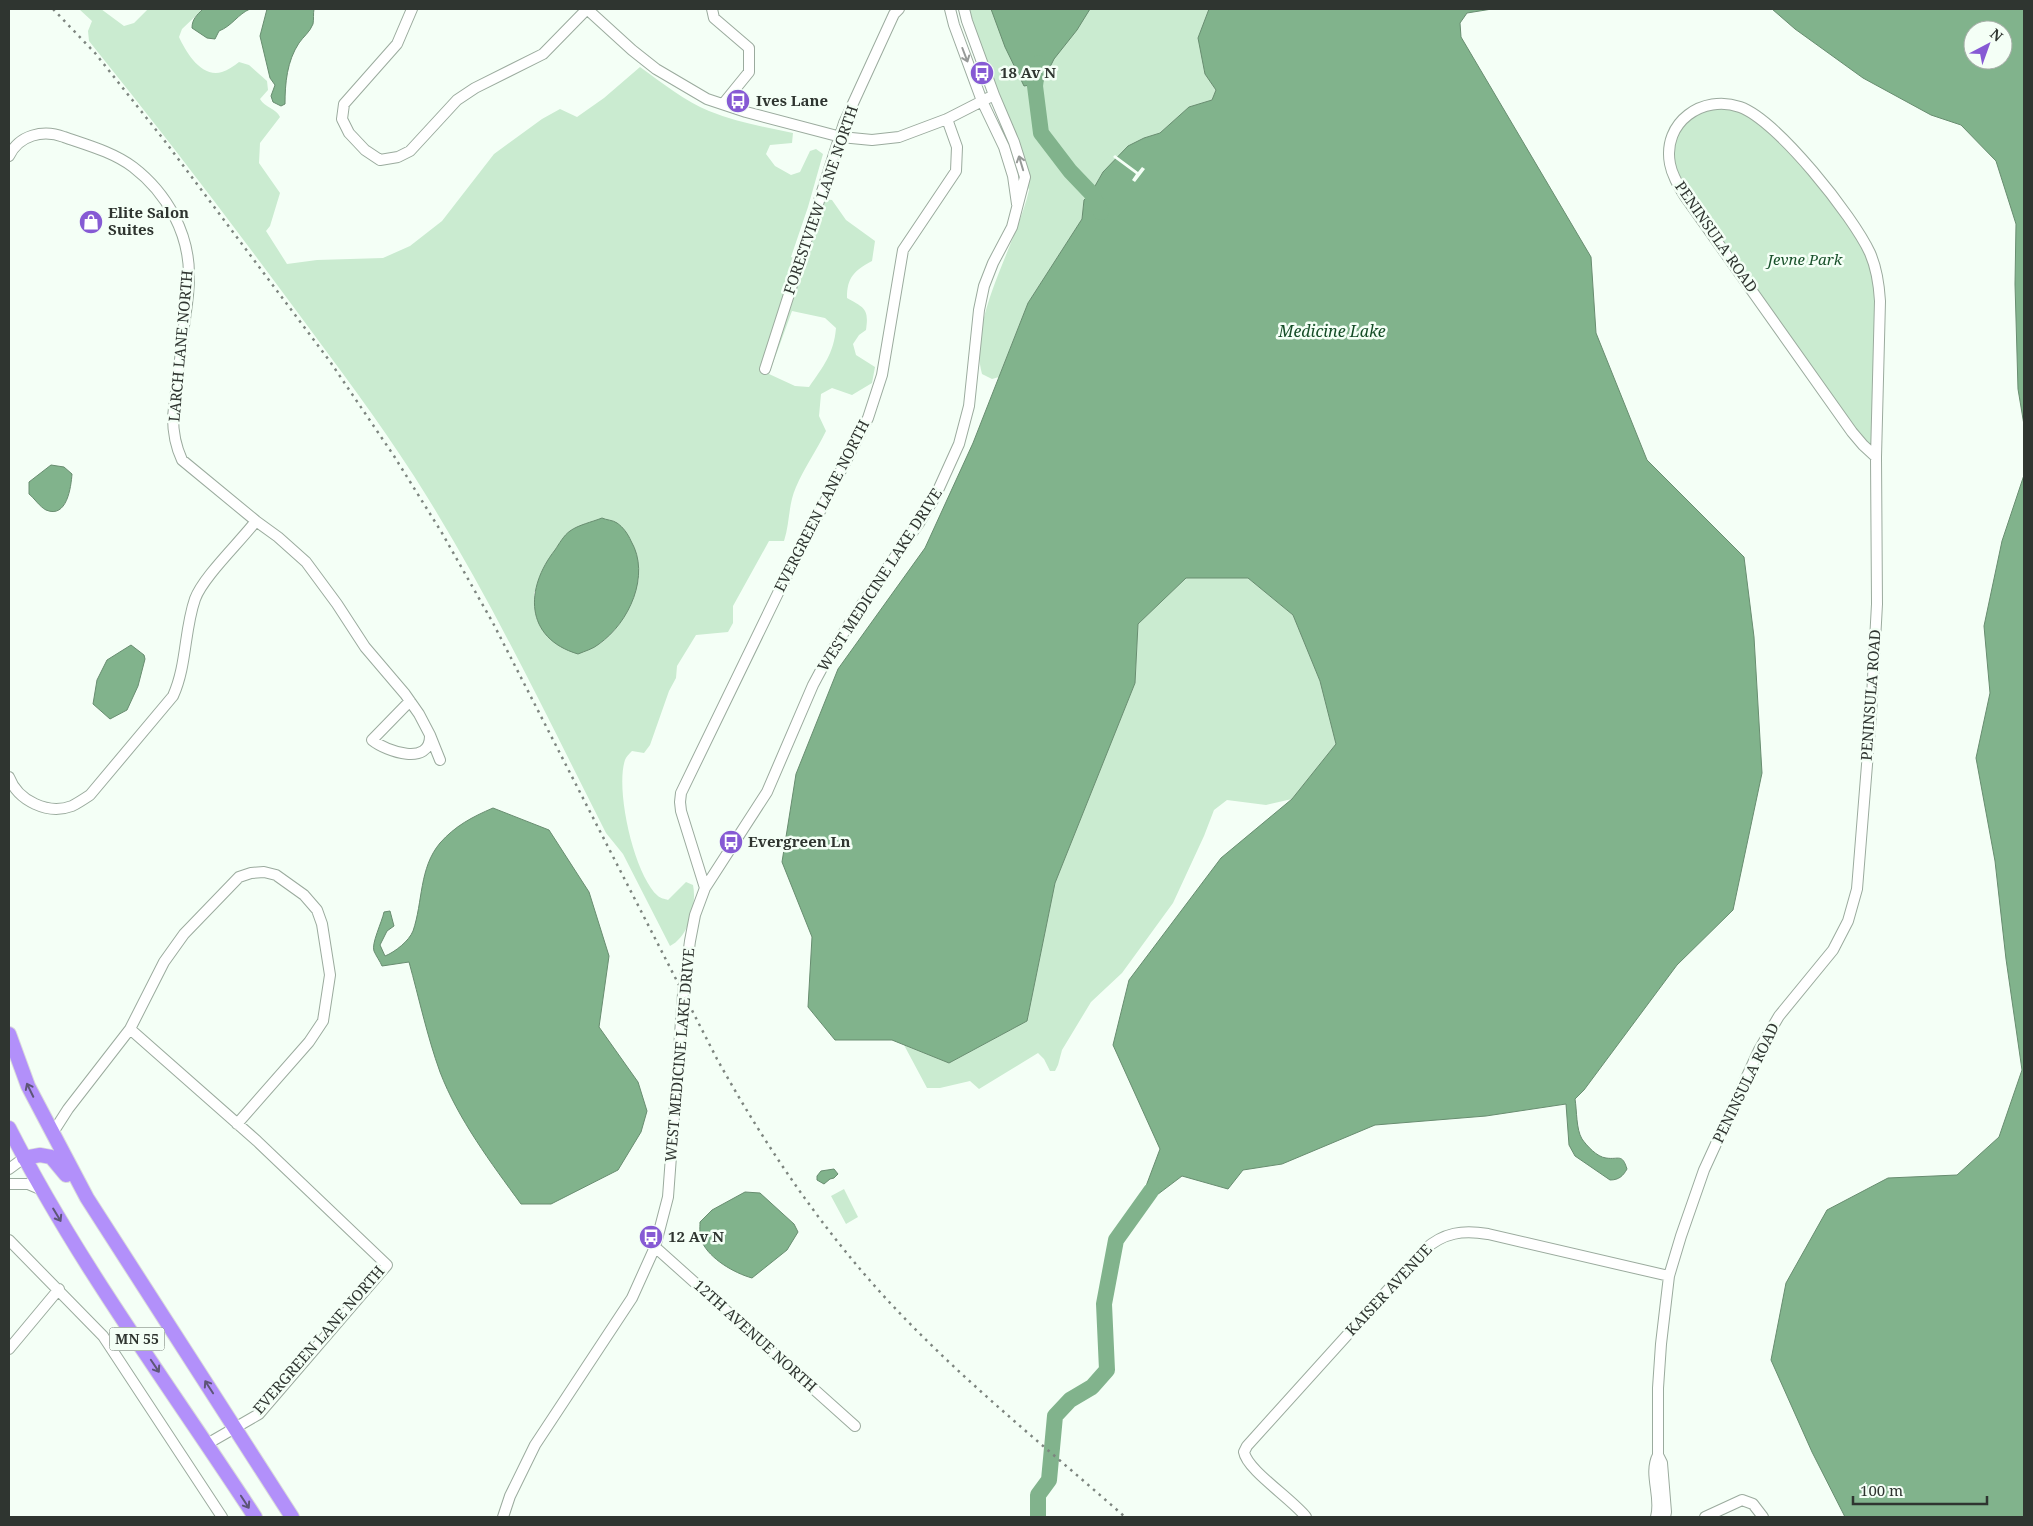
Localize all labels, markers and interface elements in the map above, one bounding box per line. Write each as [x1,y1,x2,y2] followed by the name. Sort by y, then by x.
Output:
[1963,20,2013,70] north arrow
[1986,24,2007,46] text: N
[961,47,970,62] one-way arrow
[969,60,995,86] bus stop icon: 18 Av N
[1000,62,1056,82] place label: 18 Av N
[725,88,751,114] bus stop icon: Ives Lane
[756,90,828,110] place label: Ives Lane
[778,103,862,297] street label: FORESTVIEW LANE NORTH
[1015,155,1025,171] one-way arrow
[1671,177,1763,296] street label: PENINSULA ROAD
[108,202,189,239] place label: Elite Salon Suites
[78,209,104,235] shop icon: Elite Salon Suites
[1765,249,1843,269] park label: Jevne Park
[163,269,197,423] street label: LARCH LANE NORTH
[1277,320,1386,342] water label: Medicine Lake
[769,416,873,595] street label: EVERGREEN LANE NORTH
[812,484,946,675] street label: WEST MEDICINE LAKE DRIVE
[1855,629,1885,761] street label: PENINSULA ROAD
[718,829,744,855] bus stop icon: Evergreen Ln
[748,831,850,851] place label: Evergreen Ln
[660,947,698,1163] street label: WEST MEDICINE LAKE DRIVE
[1707,1019,1783,1146] street label: PENINSULA ROAD
[25,1083,34,1098] one-way arrow
[52,1208,62,1222] one-way arrow
[638,1224,664,1250] bus stop icon: 12 Av N
[668,1226,724,1246] place label: 12 Av N
[1341,1239,1436,1339] street label: KAISER AVENUE
[248,1261,388,1418] street label: EVERGREEN LANE NORTH
[690,1275,822,1396] street label: 12TH AVENUE NORTH
[110,1328,164,1350] road number: MN 55
[150,1359,160,1373] one-way arrow
[203,1380,213,1394] one-way arrow
[1853,1474,1987,1506] scale bar
[1860,1480,1903,1500] text: 100 m
[240,1494,250,1508] one-way arrow

